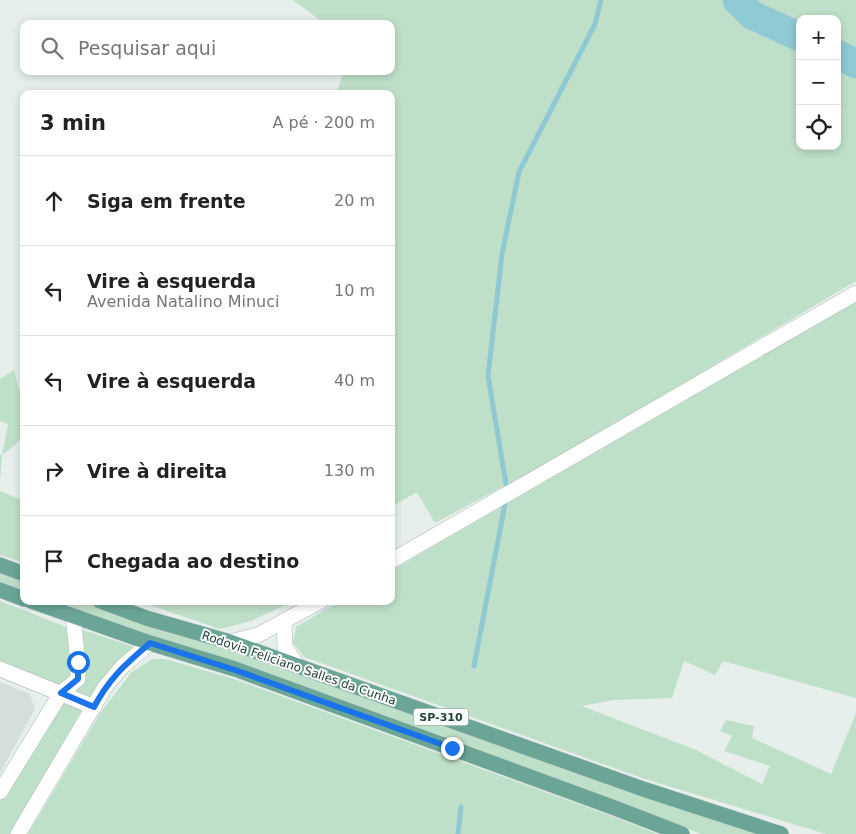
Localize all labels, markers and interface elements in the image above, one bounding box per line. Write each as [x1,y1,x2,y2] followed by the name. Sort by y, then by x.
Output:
[796,15,841,150] map controls
[796,15,841,60] button: +
[20,20,395,75] search box
[38,34,66,62] icon: search
[78,37,216,59] text: Pesquisar aqui
[796,60,841,105] button: −
[796,105,841,150] button: locate
[40,111,106,135] text: 3 min
[273,113,375,132] text: A pé · 200 m
[40,187,68,215] icon: ahead
[87,190,246,212] text: Siga em frente
[334,191,375,210] text: 20 m
[87,270,256,292] text: Vire à esquerda
[40,277,68,305] icon: left
[334,281,375,300] text: 10 m
[87,292,279,311] text: Avenida Natalino Minuci
[40,367,68,395] icon: left
[87,370,256,392] text: Vire à esquerda
[334,371,375,390] text: 40 m
[40,457,68,485] icon: right
[87,460,227,482] text: Vire à direita
[324,461,375,480] text: 130 m
[40,547,68,575] icon: arrive
[87,550,299,572] text: Chegada ao destino
[200,628,398,708] street label: Rodovia Feliciano Salles da Cunha
[67,651,90,674] route start
[414,709,468,726] road number: SP-310
[441,737,464,760] route end

